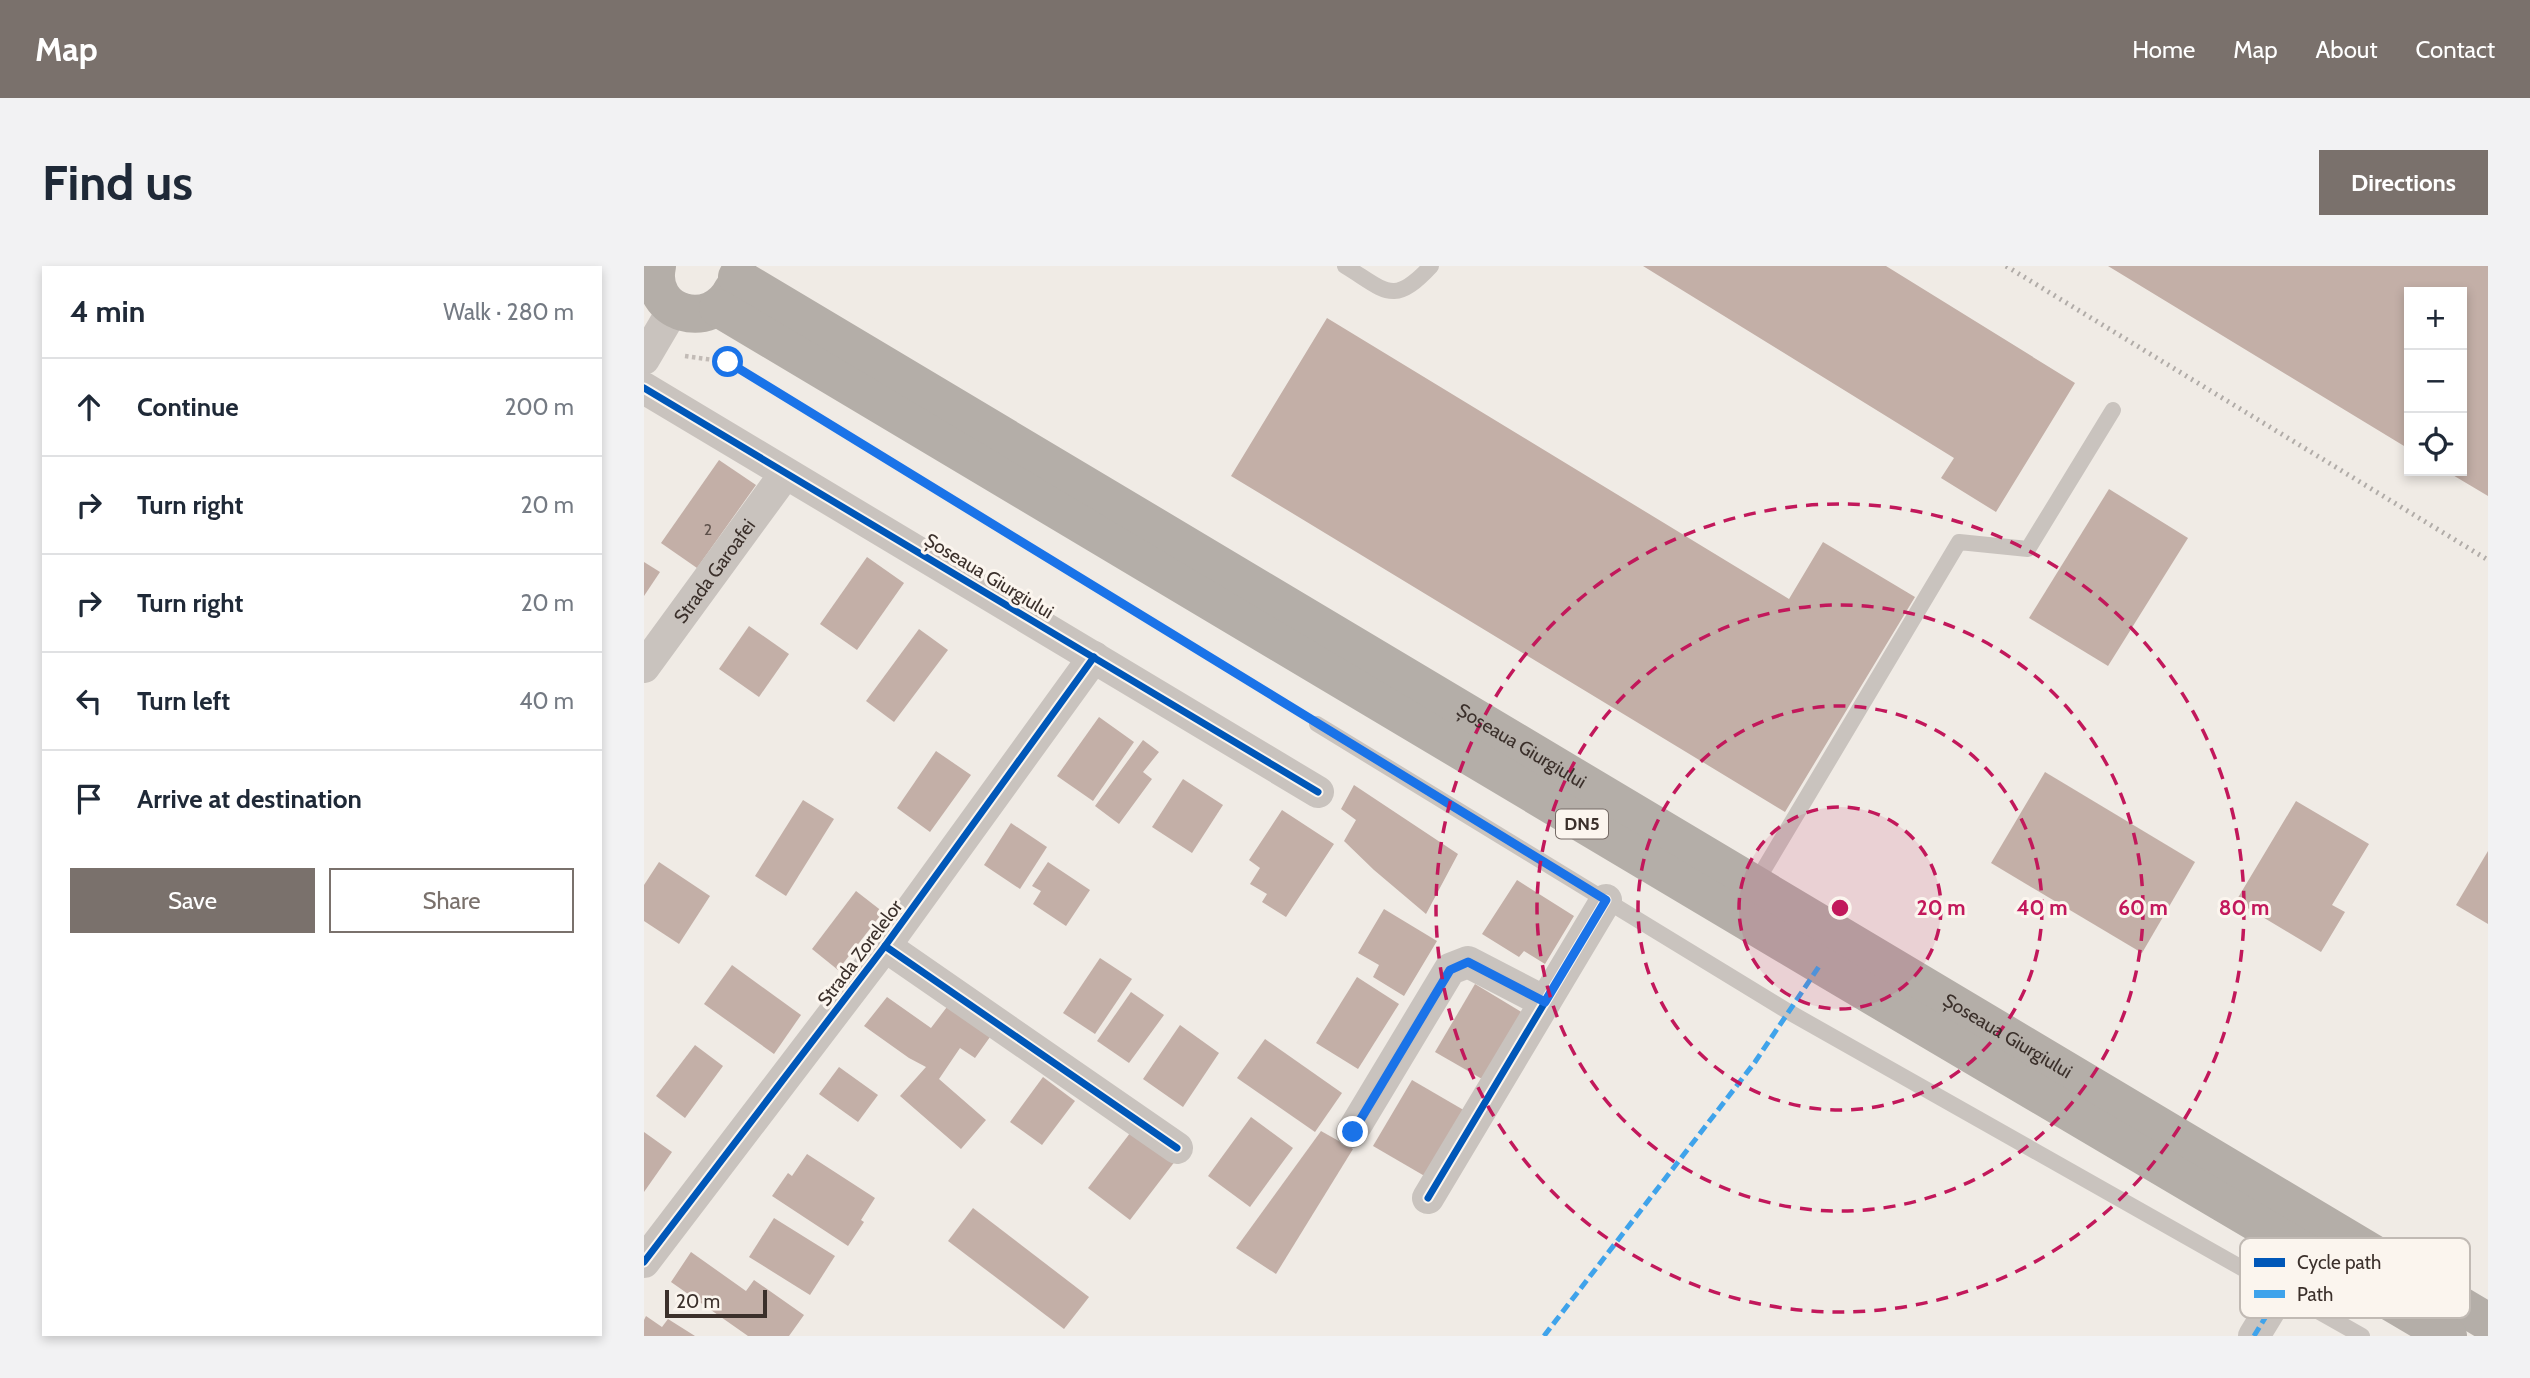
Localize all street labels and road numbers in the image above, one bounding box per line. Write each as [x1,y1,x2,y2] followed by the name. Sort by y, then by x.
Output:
[669,514,760,627] street label: Strada Garoafei
[920,528,1058,624] street label: Șoseaua Giurgiului
[1453,698,1591,793] street label: Șoseaua Giurgiului
[1556,810,1608,838] road number: DN5
[813,895,907,1011] street label: Strada Zorelelor
[1939,988,2077,1083] street label: Șoseaua Giurgiului

